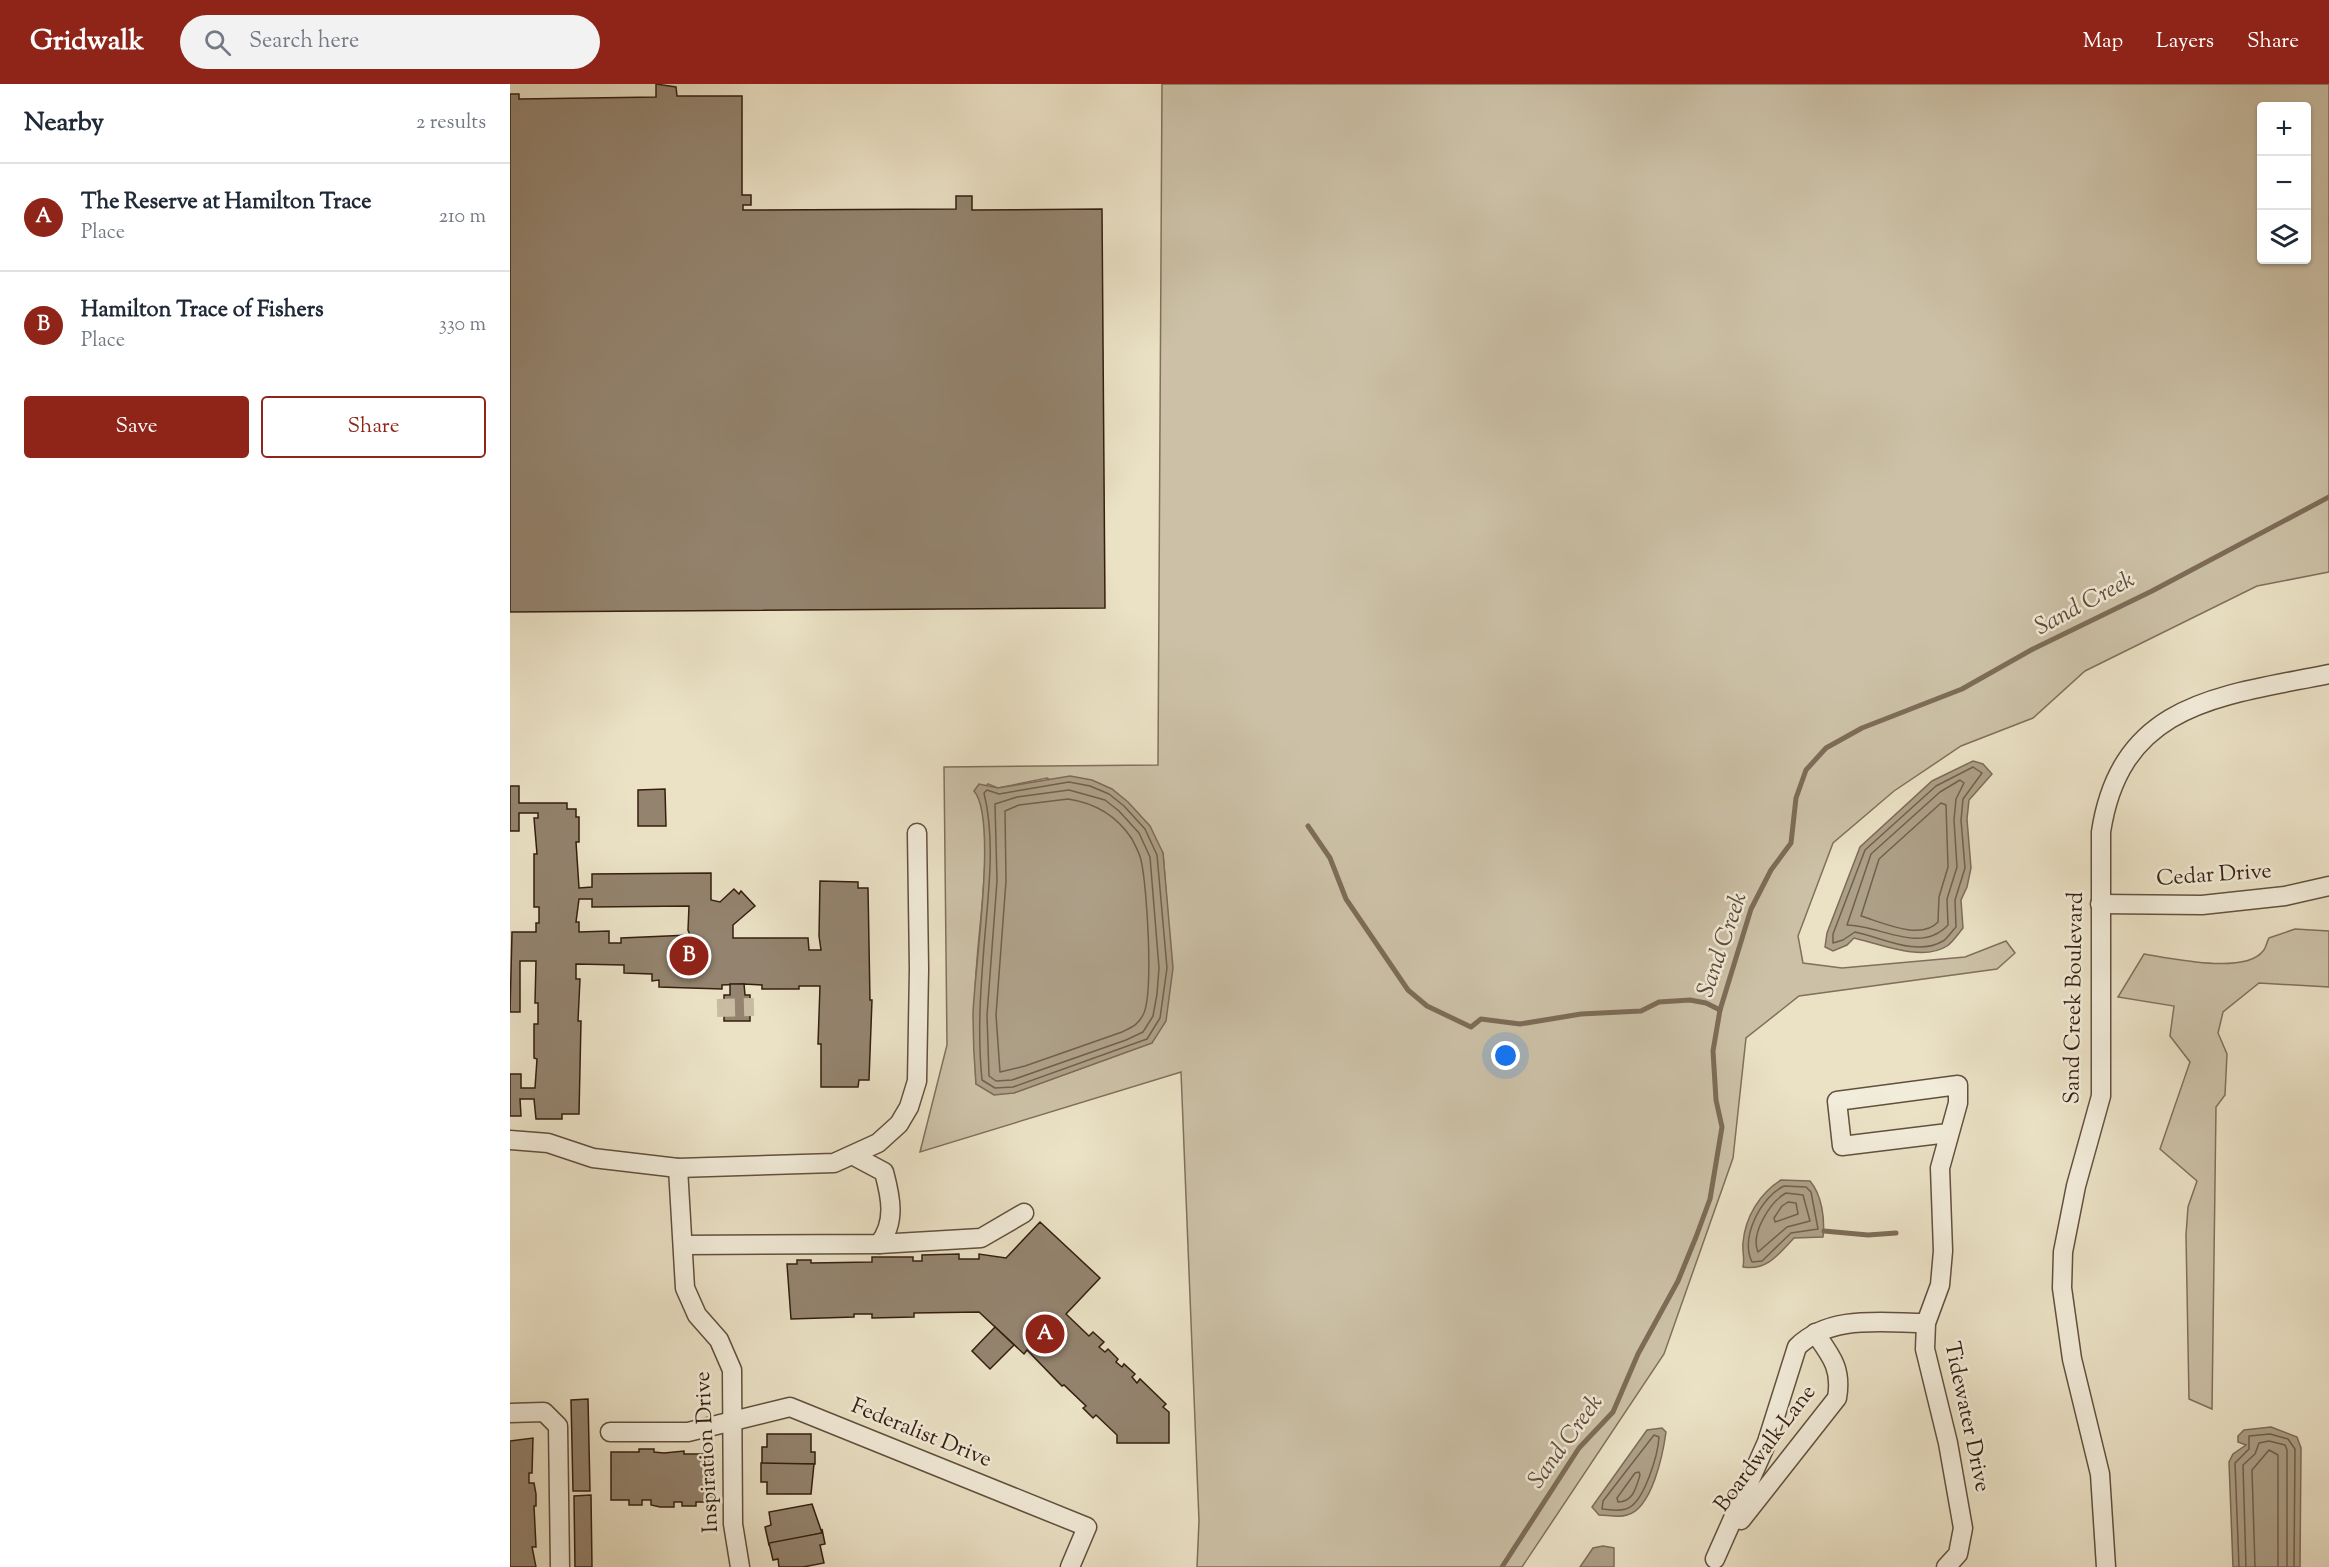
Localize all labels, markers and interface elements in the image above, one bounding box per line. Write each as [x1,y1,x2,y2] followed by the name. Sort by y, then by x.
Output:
[180,15,600,69] search box
[30,22,144,62] text: Gridwalk
[201,26,234,59] icon: search
[249,26,359,58] text: Search here
[2083,27,2123,57] text: Map
[2156,27,2214,57] text: Layers
[2247,27,2299,57] text: Share
[2257,102,2311,264] map controls
[2257,102,2311,156] button: +
[24,105,104,142] text: Nearby
[416,109,486,138] text: 2 results
[2257,156,2311,210] button: −
[81,187,372,219] text: The Reserve at Hamilton Trace
[35,203,52,232] text: A
[439,203,486,232] text: 210 m
[2257,210,2311,264] button: layers
[81,219,125,248] text: Place
[81,295,324,327] text: Hamilton Trace of Fishers
[37,311,50,340] text: B
[439,311,486,340] text: 330 m
[81,327,125,356] text: Place
[24,396,249,458] button: Save
[261,396,486,458] button: Share
[2029,563,2141,645] water label: Sand Creek
[2155,856,2273,896] street label: Cedar Drive
[1689,888,1757,1002] water label: Sand Creek
[2057,892,2093,1104] street label: Sand Creek Boulevard
[670,934,708,978] pin: B
[1491,1041,1520,1070] your location
[1026,1312,1064,1356] pin: A
[1934,1339,1998,1495] street label: Tidewater Drive
[688,1370,728,1534] street label: Inspiration Drive
[1707,1379,1825,1519] street label: Boardwalk Lane
[1520,1388,1612,1496] water label: Sand Creek
[846,1391,996,1477] street label: Federalist Drive

